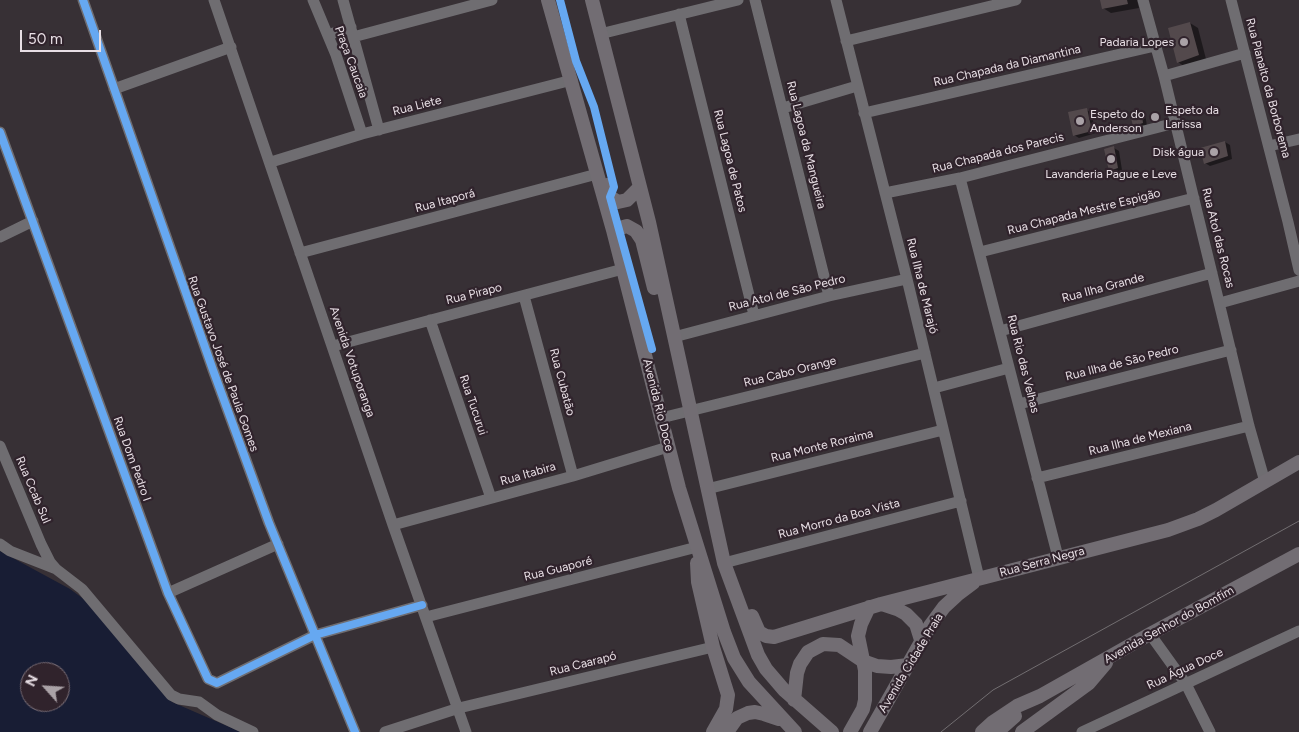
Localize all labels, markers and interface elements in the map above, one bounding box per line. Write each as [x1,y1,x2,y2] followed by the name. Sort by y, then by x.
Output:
[1242,16,1294,160] street label: Rua Planalto da Borborema
[22,20,104,52] scale bar
[331,24,371,100] street label: Praça Caucaia
[28,30,63,48] text: 50 m
[1100,35,1174,49] place label: Padaria Lopes
[1178,36,1190,48] marker: Padaria Lopes
[932,42,1082,90] street label: Rua Chapada da Diamantina
[783,80,829,210] street label: Rua Lagoa da Mangueira
[391,93,443,119] street label: Rua Liete
[1165,103,1219,131] place label: Espeto da Larissa
[1090,107,1145,135] place label: Espeto do Anderson
[710,108,750,214] street label: Rua Lagoa de Patos
[1149,111,1161,123] marker: Espeto da Larissa
[1074,115,1086,127] marker: Espeto do Anderson
[931,130,1065,176] street label: Rua Chapada dos Parecis
[1153,145,1204,159] place label: Disk água
[1208,146,1220,158] marker: Disk água
[1105,153,1117,165] marker: Lavanderia Pague e Leve
[1045,167,1177,181] place label: Lavanderia Pague e Leve
[413,186,477,216] street label: Rua Itaporá
[1006,186,1162,238] street label: Rua Chapada Mestre Espigão
[1199,186,1237,290] street label: Rua Atol das Rocas
[903,237,941,335] street label: Rua Ilha de Marajó
[1060,270,1146,306] street label: Rua Ilha Grande
[727,272,847,314] street label: Rua Atol de São Pedro
[184,274,262,454] street label: Rua Gustavo José de Paula Gomes
[444,280,504,308] street label: Rua Pirapo
[326,305,378,419] street label: Avenida Votuporanga
[1004,313,1042,415] street label: Rua Rio das Velhas
[1064,342,1180,384] street label: Rua Ilha de São Pedro
[546,347,578,417] street label: Rua Cubatão
[742,354,838,390] street label: Rua Cabo Orange
[640,357,676,453] street label: Avenida Rio Doce
[456,373,490,437] street label: Rua Tucurui
[110,415,154,503] street label: Rua Dom Pedro I
[1087,419,1193,459] street label: Rua Ilha de Mexiana
[769,426,875,466] street label: Rua Monte Roraima
[12,454,54,526] street label: Rua Ccab Sul
[499,459,557,489] street label: Rua Itabira
[777,496,901,542] street label: Rua Morro da Boa Vista
[998,544,1086,580] street label: Rua Serra Negra
[522,554,594,584] street label: Rua Guaporé
[1101,583,1237,667] street label: Avenida Senhor do Bomfim
[876,611,946,715] street label: Avenida Cidade Praia
[1145,645,1225,693] street label: Rua Água Doce
[548,649,618,679] street label: Rua Caarapó
[20,662,70,712] north arrow
[22,672,42,689] text: N

